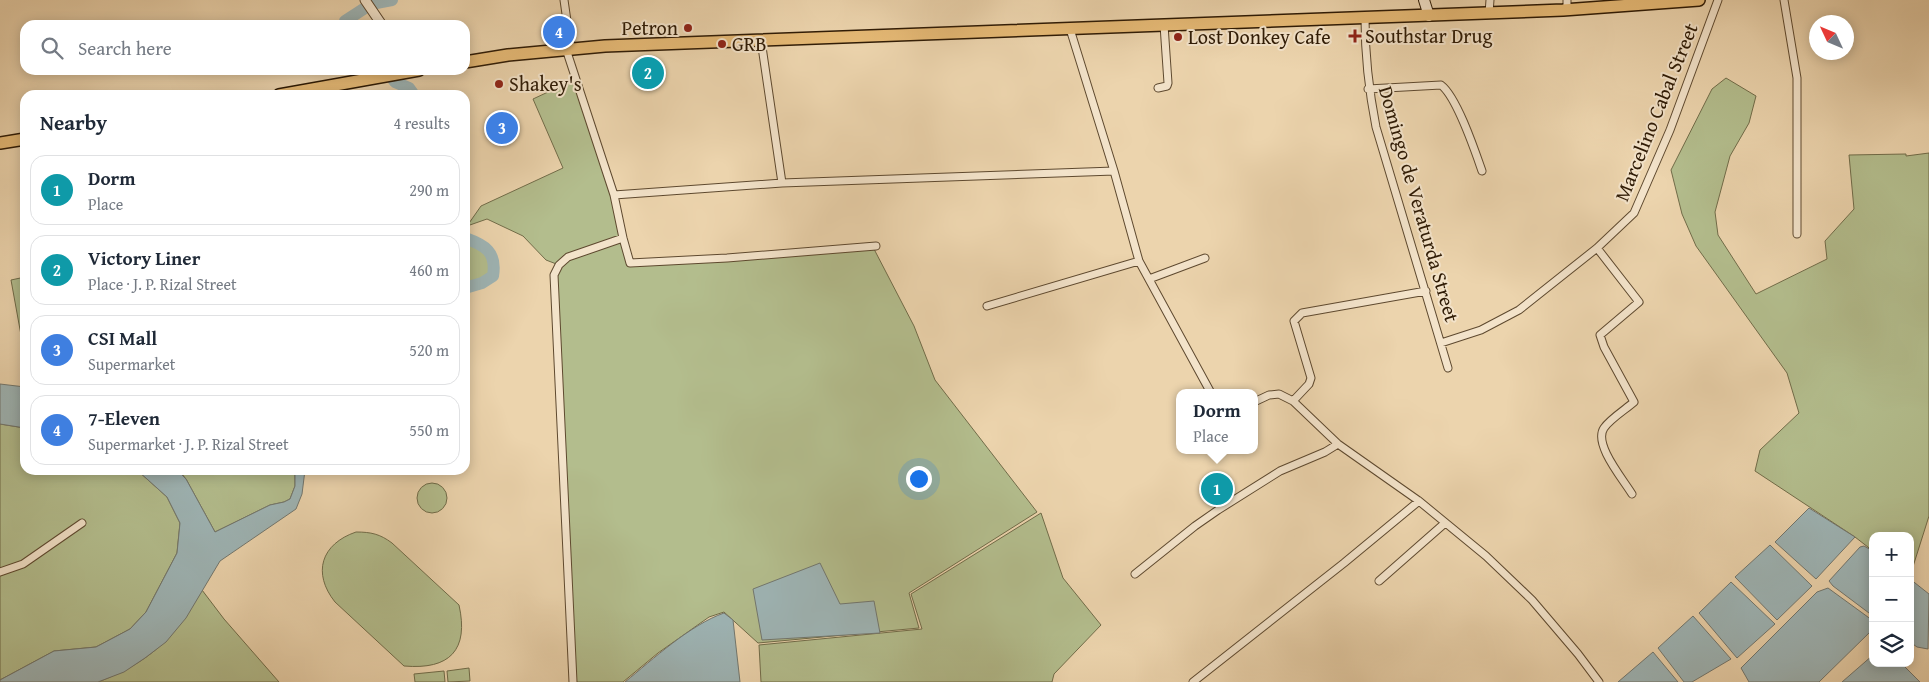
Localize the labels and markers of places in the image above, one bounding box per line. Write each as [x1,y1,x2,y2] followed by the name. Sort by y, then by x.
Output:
[543,13,575,51] pin: 4
[621,13,678,42] place label: Petron
[1365,21,1492,50] place label: Southstar Drug
[682,22,694,34] marker: Petron
[1188,22,1331,51] place label: Lost Donkey Cafe
[732,29,767,58] place label: GRB
[1349,30,1361,42] marker: Southstar Drug
[1172,31,1184,43] marker: Lost Donkey Cafe
[716,38,728,50] marker: GRB
[632,54,664,92] pin: 2
[509,69,582,98] place label: Shakey's
[493,78,505,90] marker: Shakey's
[486,109,518,147] pin: 3
[1201,470,1233,508] pin: 1

